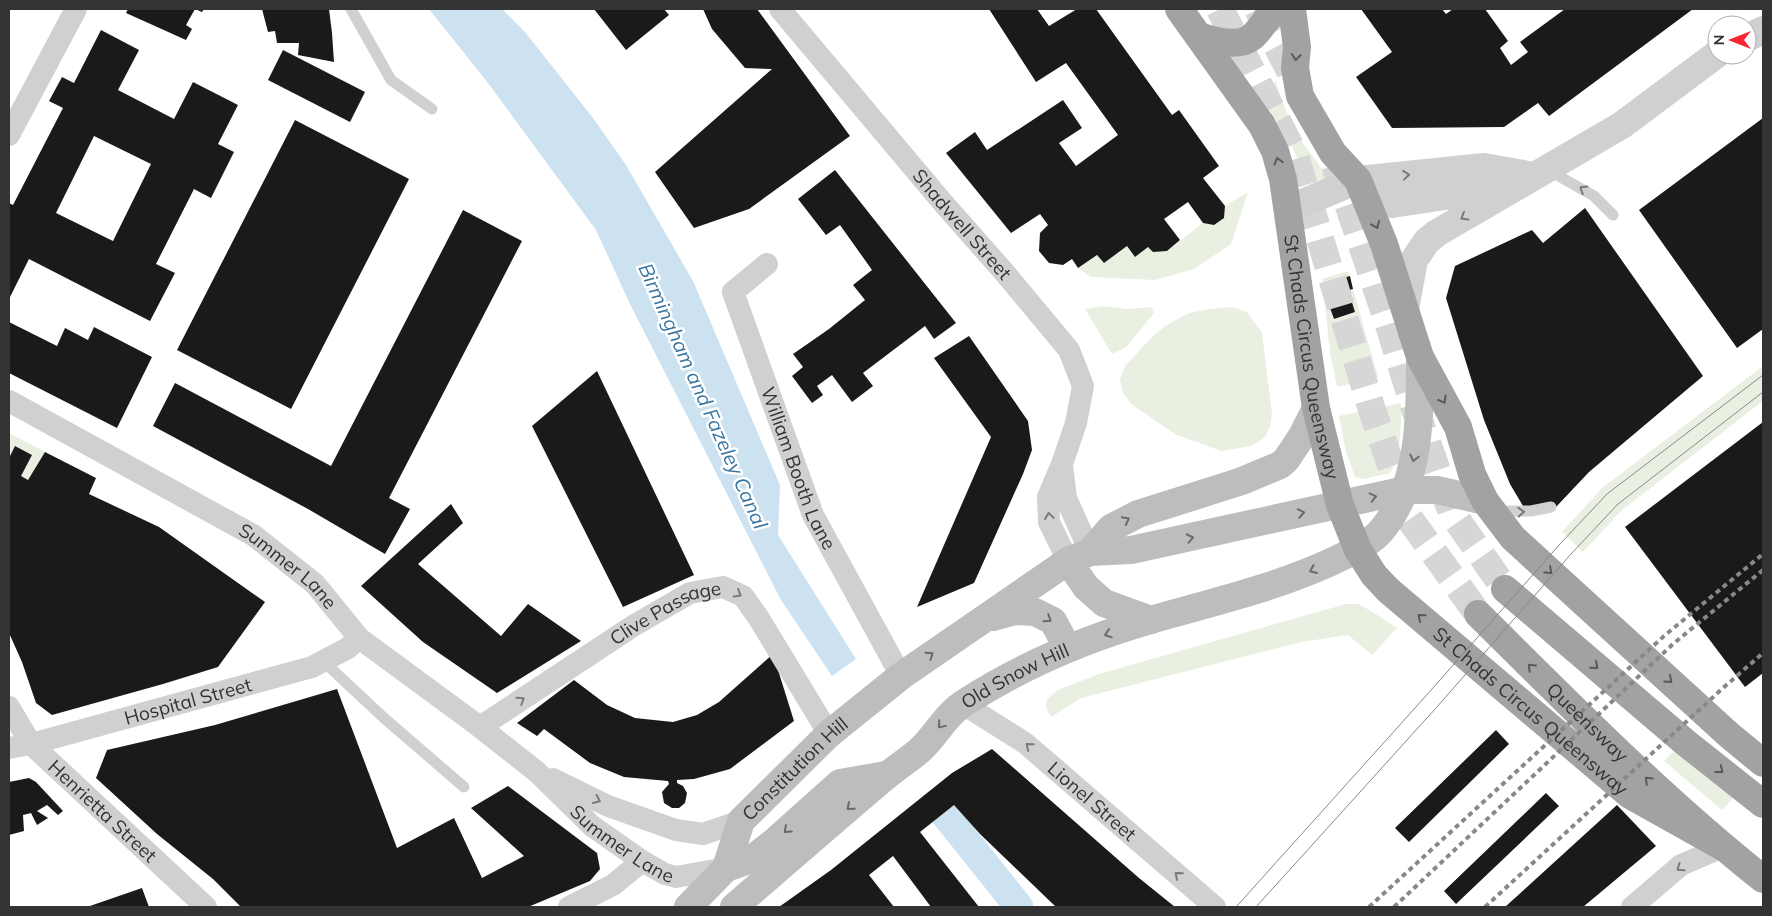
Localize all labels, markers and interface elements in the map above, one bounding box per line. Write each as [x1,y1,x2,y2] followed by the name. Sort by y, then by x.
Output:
[1707,15,1757,65] north arrow
[1710,35,1728,45] text: N
[1291,53,1302,61] one-way arrow
[1273,157,1284,165] one-way arrow
[908,164,1017,285] street label: Shadwell Street
[1403,170,1411,181] one-way arrow
[1579,186,1588,195] one-way arrow
[1460,211,1469,221] one-way arrow
[1370,220,1381,229] one-way arrow
[1279,233,1345,482] street label: St Chads Circus Queensway
[633,259,774,533] water label: Birmingham and Fazeley Canal
[756,383,842,554] street label: William Booth Lane
[1437,395,1447,404] one-way arrow
[1409,453,1420,462] one-way arrow
[1368,493,1377,503] one-way arrow
[1518,506,1526,517] one-way arrow
[1296,508,1305,519] one-way arrow
[1045,512,1055,521] one-way arrow
[1121,516,1130,526] one-way arrow
[235,518,342,614] street label: Summer Lane
[1186,533,1195,544] one-way arrow
[1309,563,1318,574] one-way arrow
[1544,565,1553,574] one-way arrow
[605,576,723,650] street label: Clive Passage
[732,588,741,598] one-way arrow
[1042,612,1051,622] one-way arrow
[1418,614,1427,623] one-way arrow
[1429,622,1633,798] street label: St Chads Circus Queensway
[1104,628,1113,638] one-way arrow
[956,638,1073,714] street label: Old Snow Hill
[925,652,934,661] one-way arrow
[1590,660,1599,669] one-way arrow
[1528,663,1537,672] one-way arrow
[122,672,255,730] street label: Hospital Street
[1664,674,1673,683] one-way arrow
[1543,678,1633,766] street label: Queensway
[515,697,525,706] one-way arrow
[737,712,853,825] street label: Constitution Hill
[938,719,946,728] one-way arrow
[1026,743,1035,751] one-way arrow
[43,754,162,867] street label: Henrietta Street
[1043,756,1142,846] street label: Lionel Street
[1714,765,1723,773] one-way arrow
[1644,777,1653,786] one-way arrow
[591,794,600,804] one-way arrow
[565,799,676,888] street label: Summer Lane
[847,801,856,810] one-way arrow
[784,825,793,834] one-way arrow
[1676,862,1686,871] one-way arrow
[1175,872,1184,881] one-way arrow

